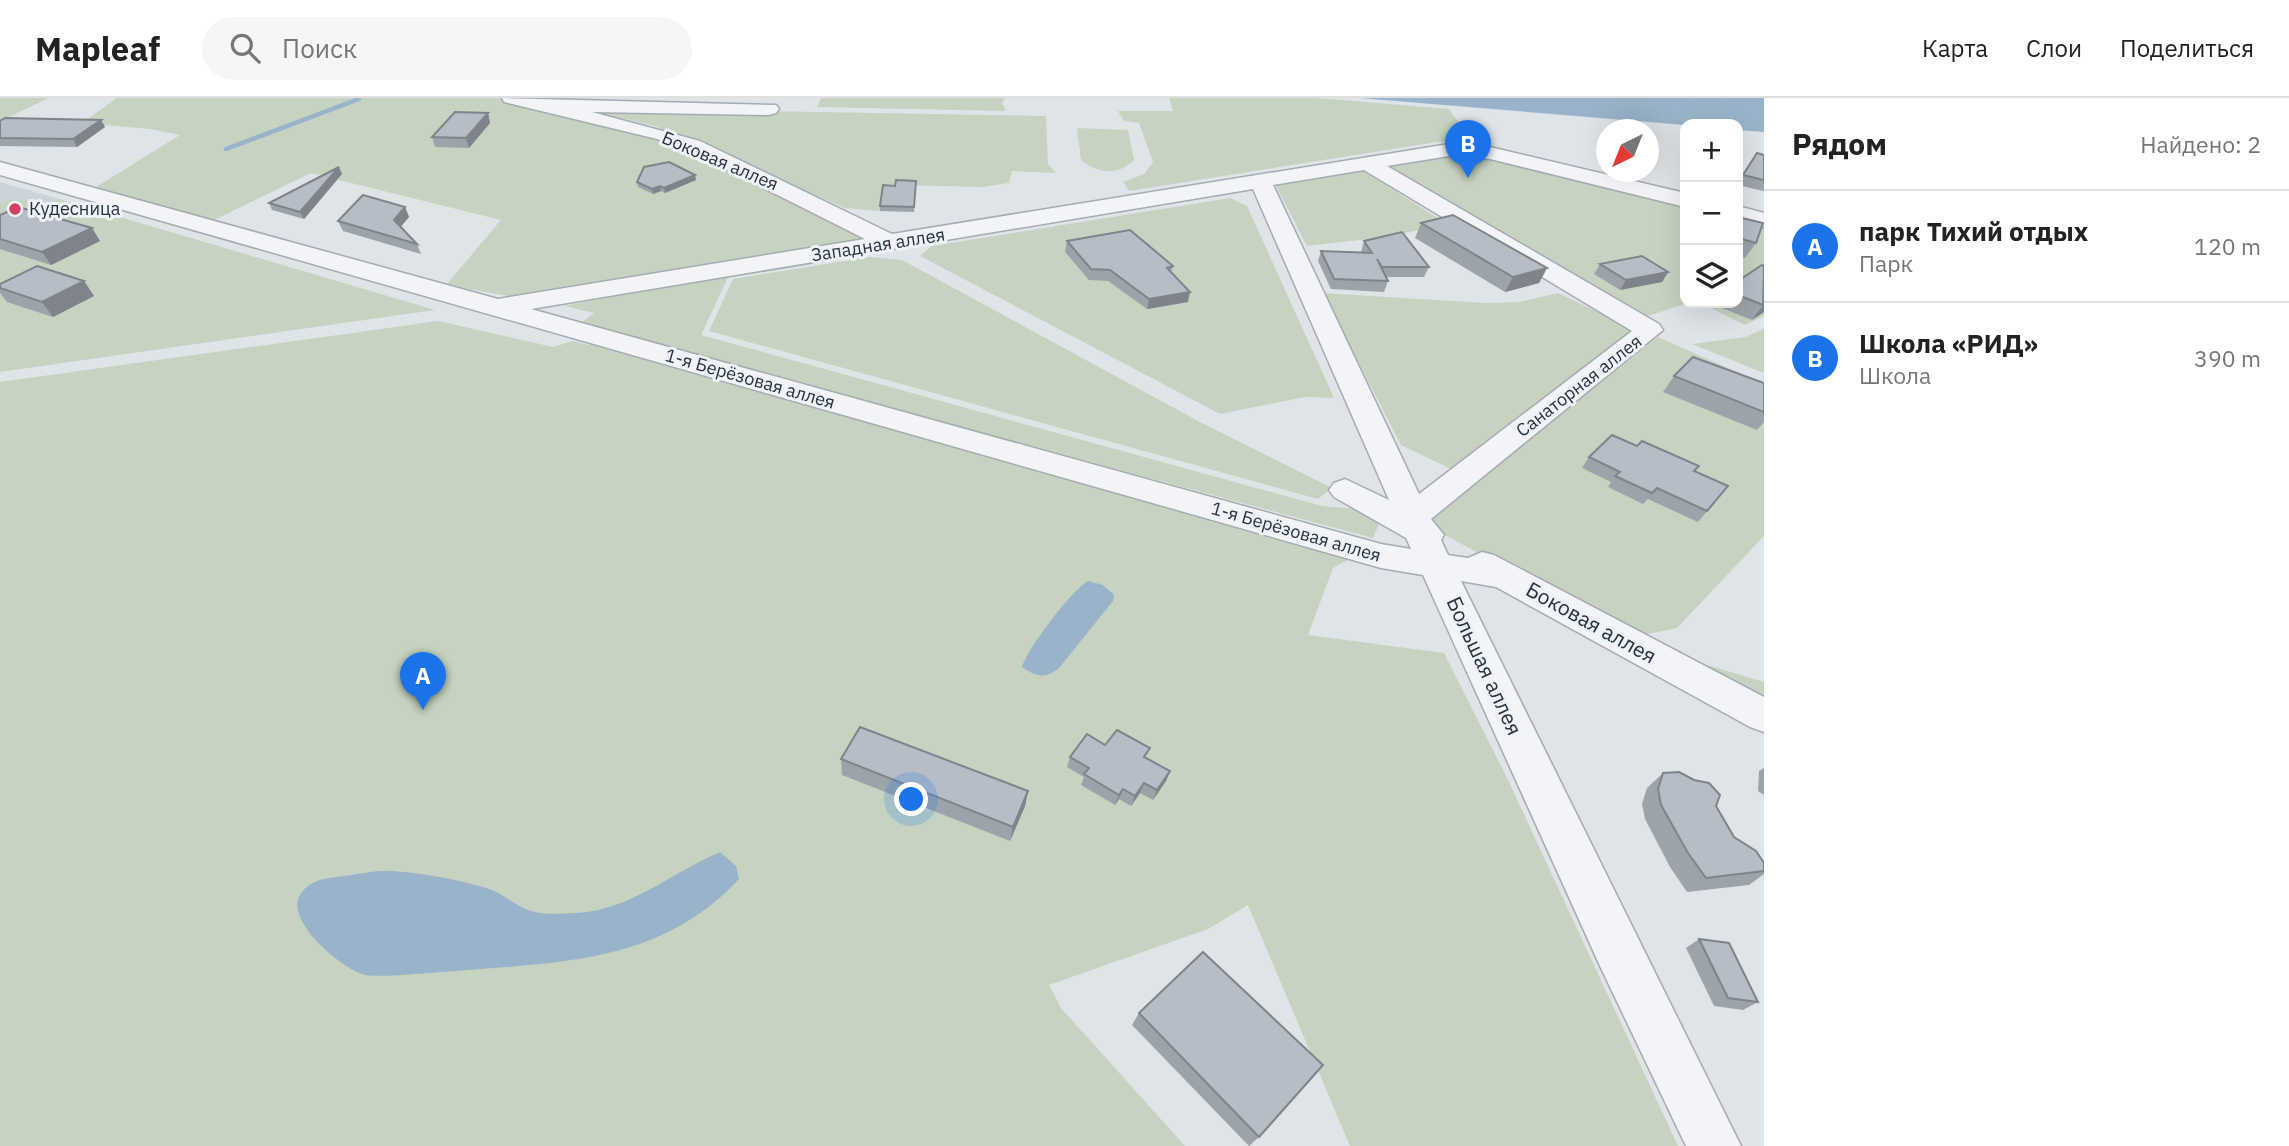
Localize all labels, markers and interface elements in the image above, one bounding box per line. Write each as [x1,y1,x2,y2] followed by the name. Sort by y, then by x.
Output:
[202,17,692,80] search box
[35,27,160,70] text: Mapleaf
[226,29,264,67] icon: search
[282,31,357,65] text: Поиск
[1922,32,1988,64] text: Карта
[2026,32,2082,64] text: Слои
[2120,32,2254,64] text: Поделиться
[1596,119,1659,182] north arrow
[1680,119,1743,308] map controls
[1680,119,1743,182] button: +
[1445,120,1491,178] pin: B
[1792,124,1887,163] text: Рядом
[658,126,782,195] street label: Боковая аллея
[2140,129,2261,159] text: Найдено: 2
[1680,182,1743,245] button: −
[29,197,121,220] place label: Кудесница
[7,201,23,217] marker: Кудесница
[1859,214,2088,248] text: парк Тихий отдых
[809,223,946,266] street label: Западная аллея
[1807,231,1823,261] text: A
[2194,231,2261,261] text: 120 m
[1680,245,1743,308] button: layers
[1859,248,1913,278] text: Парк
[1859,326,2038,360] text: Школа «РИД»
[1511,329,1646,442] street label: Санаторная аллея
[663,343,838,414] street label: 1-я Берёзовая аллея
[1807,343,1823,373] text: B
[2194,343,2261,373] text: 390 m
[1859,360,1931,390] text: Школа
[1209,496,1384,567] street label: 1-я Берёзовая аллея
[1521,575,1662,670] street label: Боковая аллея
[1441,592,1529,739] street label: Большая аллея
[400,652,446,710] pin: A
[894,782,928,816] your location

